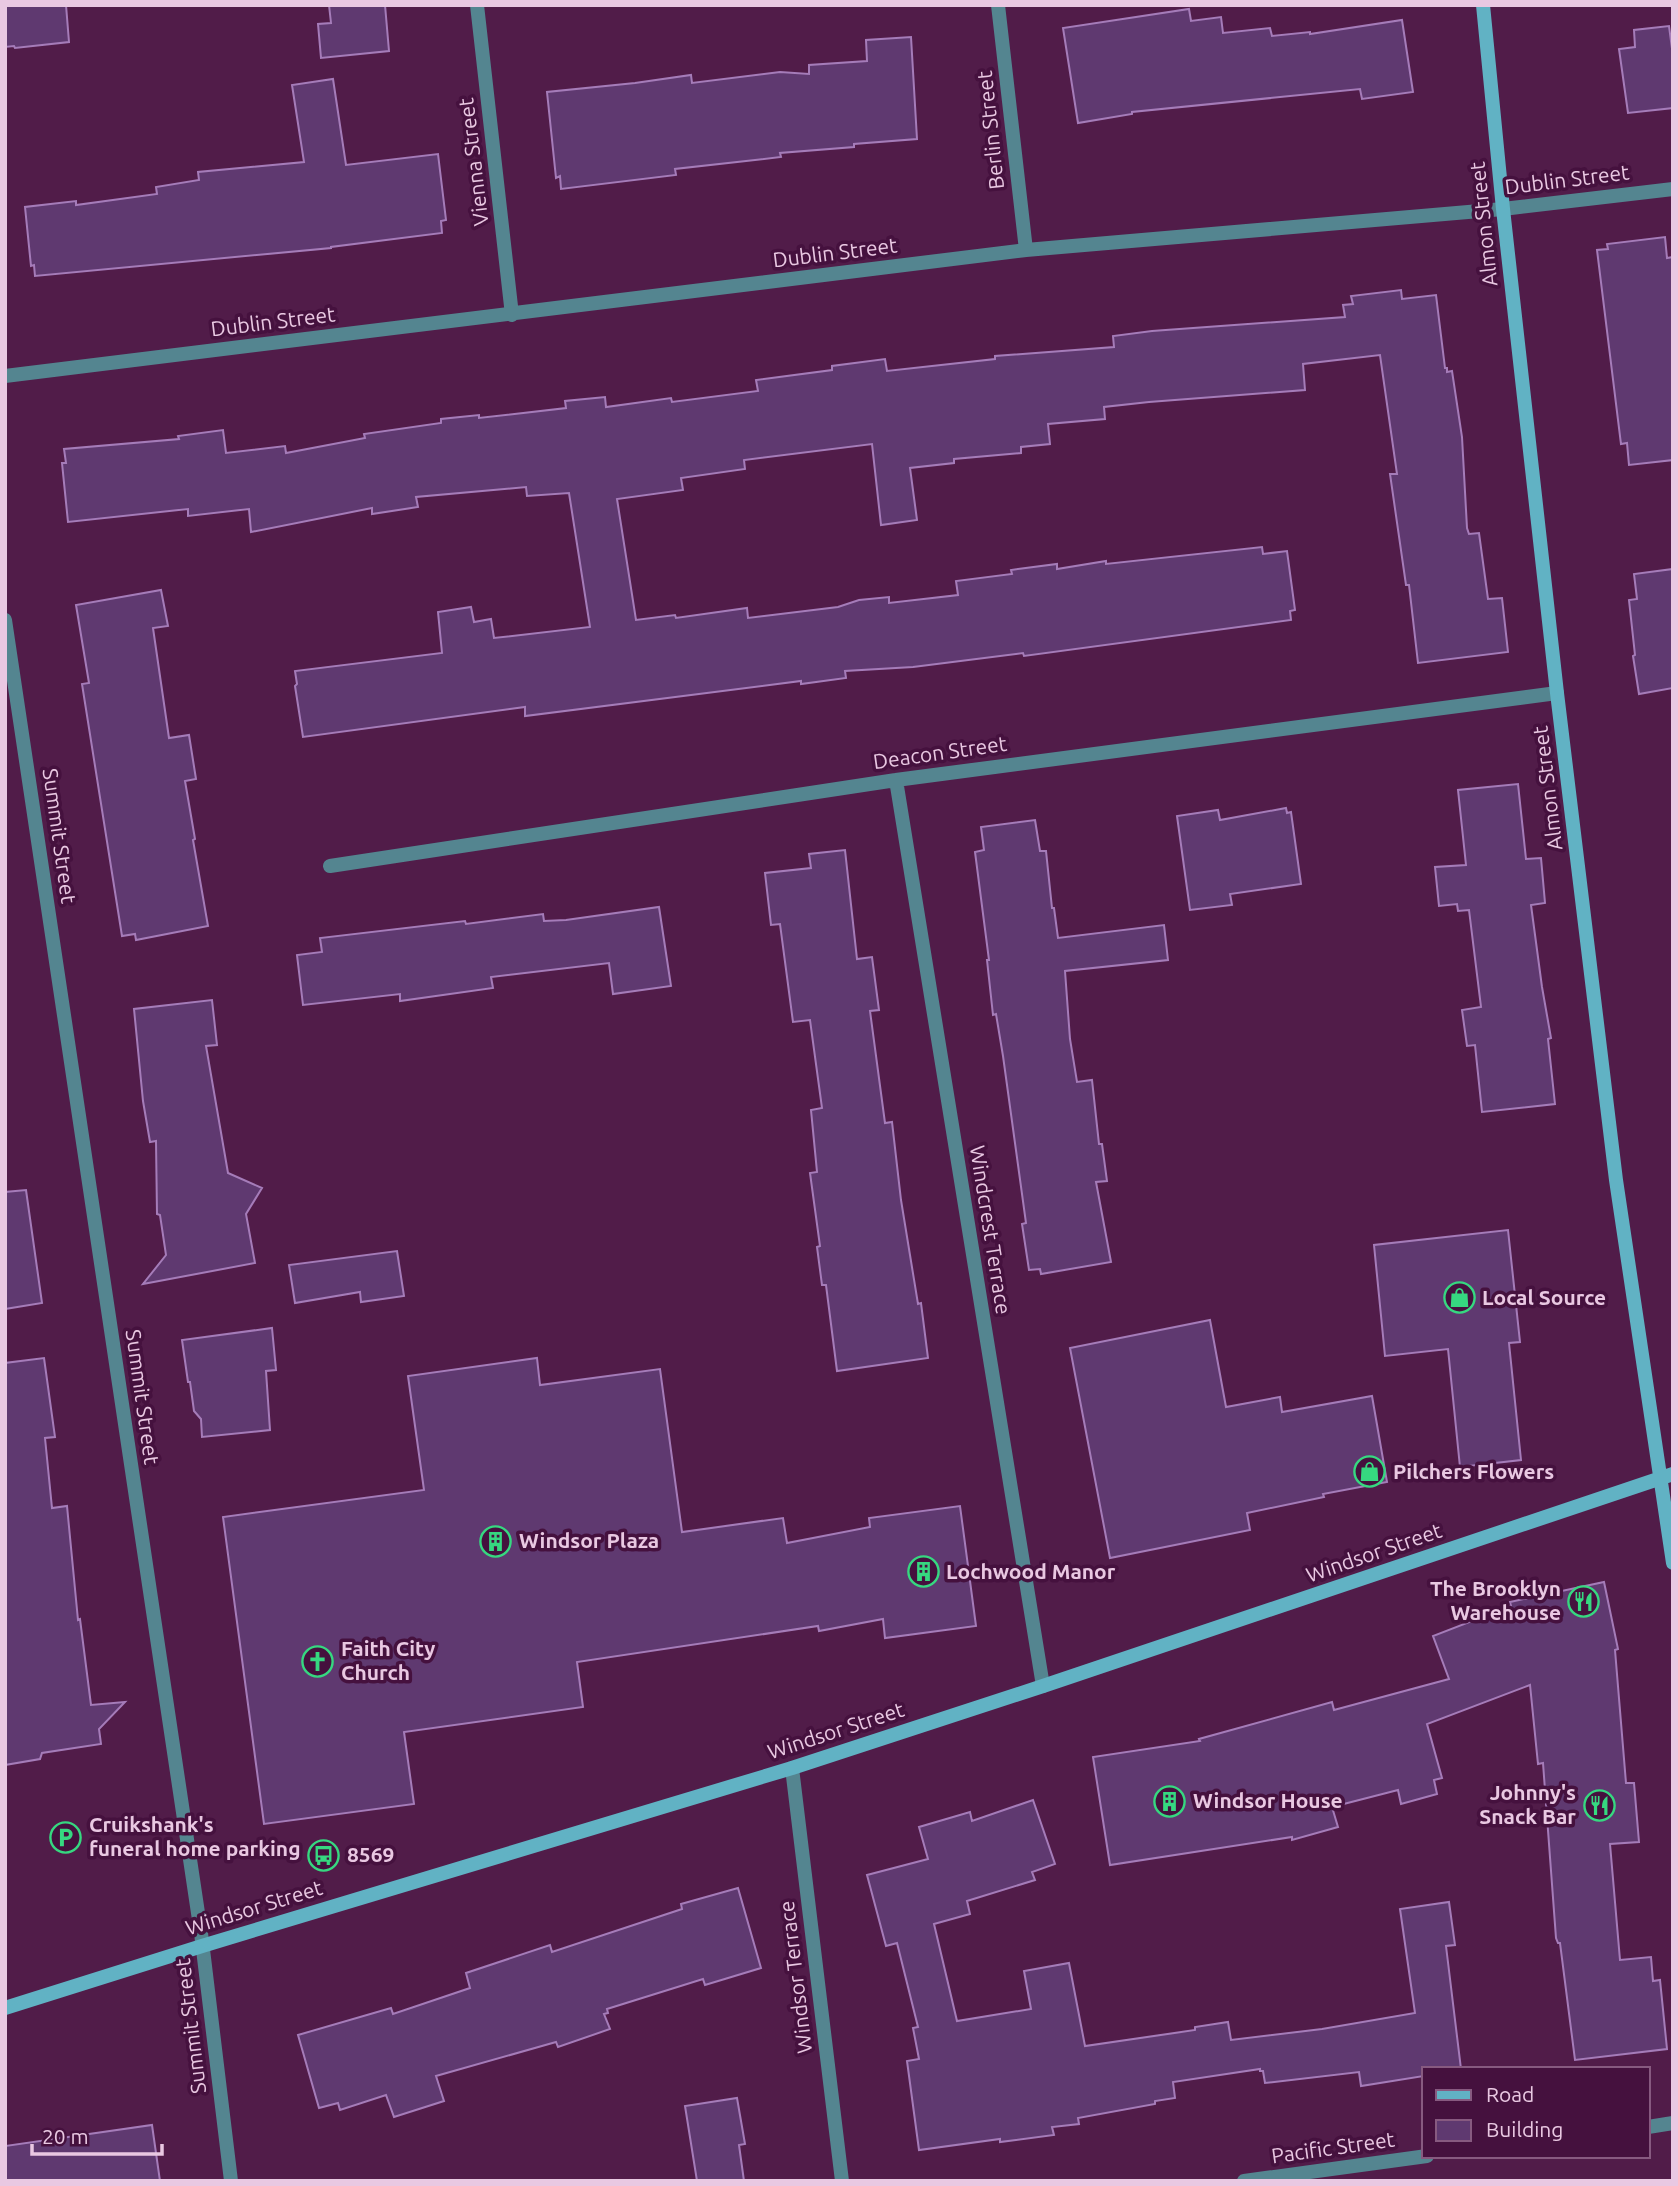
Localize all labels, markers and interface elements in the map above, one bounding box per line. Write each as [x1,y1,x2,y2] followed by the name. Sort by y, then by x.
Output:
[972,70,1008,191] street label: Berlin Street
[453,97,493,228] street label: Vienna Street
[1503,159,1630,199] street label: Dublin Street
[1465,161,1501,288] street label: Almon Street
[771,232,898,272] street label: Dublin Street
[209,301,336,341] street label: Dublin Street
[1527,725,1567,852] street label: Almon Street
[872,731,1008,773] street label: Deacon Street
[39,767,81,905] street label: Summit Street
[966,1144,1016,1316] street label: Windcrest Terrace
[1442,1281,1476,1315] shop icon: Local Source
[1482,1285,1606,1309] place label: Local Source
[122,1328,164,1466] street label: Summit Street
[1353,1455,1387,1489] shop icon: Pilchers Flowers
[1393,1459,1554,1483] place label: Pilchers Flowers
[1303,1518,1445,1587] street label: Windsor Street
[479,1524,513,1558] building icon: Windsor Plaza
[519,1528,659,1552] place label: Windsor Plaza
[906,1555,940,1589] building icon: Lochwood Manor
[946,1559,1116,1583] place label: Lochwood Manor
[1430,1576,1561,1624] place label: The Brooklyn Warehouse
[1567,1584,1601,1618] restaurant icon: The Brooklyn Warehouse
[341,1636,435,1684] place label: Faith City Church
[301,1644,335,1678] church icon: Faith City Church
[764,1697,907,1763] street label: Windsor Street
[1479,1780,1576,1828] place label: Johnny's Snack Bar
[1153,1784,1187,1818] building icon: Windsor House
[1193,1788,1343,1812] place label: Windsor House
[1582,1788,1616,1822] restaurant icon: Johnny's Snack Bar
[89,1812,301,1860] place label: Cruikshank's funeral home parking
[49,1820,83,1854] parking icon: Cruikshank's funeral home parking
[307,1838,341,1872] bus stop icon: 8569
[347,1842,394,1866] place label: 8569
[182,1875,325,1939] street label: Windsor Street
[774,1899,816,2055] street label: Windsor Terrace
[170,1957,210,2095] street label: Summit Street
[1422,2067,1650,2158] legend
[1486,2082,1534,2106] text: Road
[32,2112,161,2156] scale bar
[1486,2117,1563,2141] text: Building
[42,2124,89,2148] text: 20 m
[1270,2126,1396,2168] street label: Pacific Street

